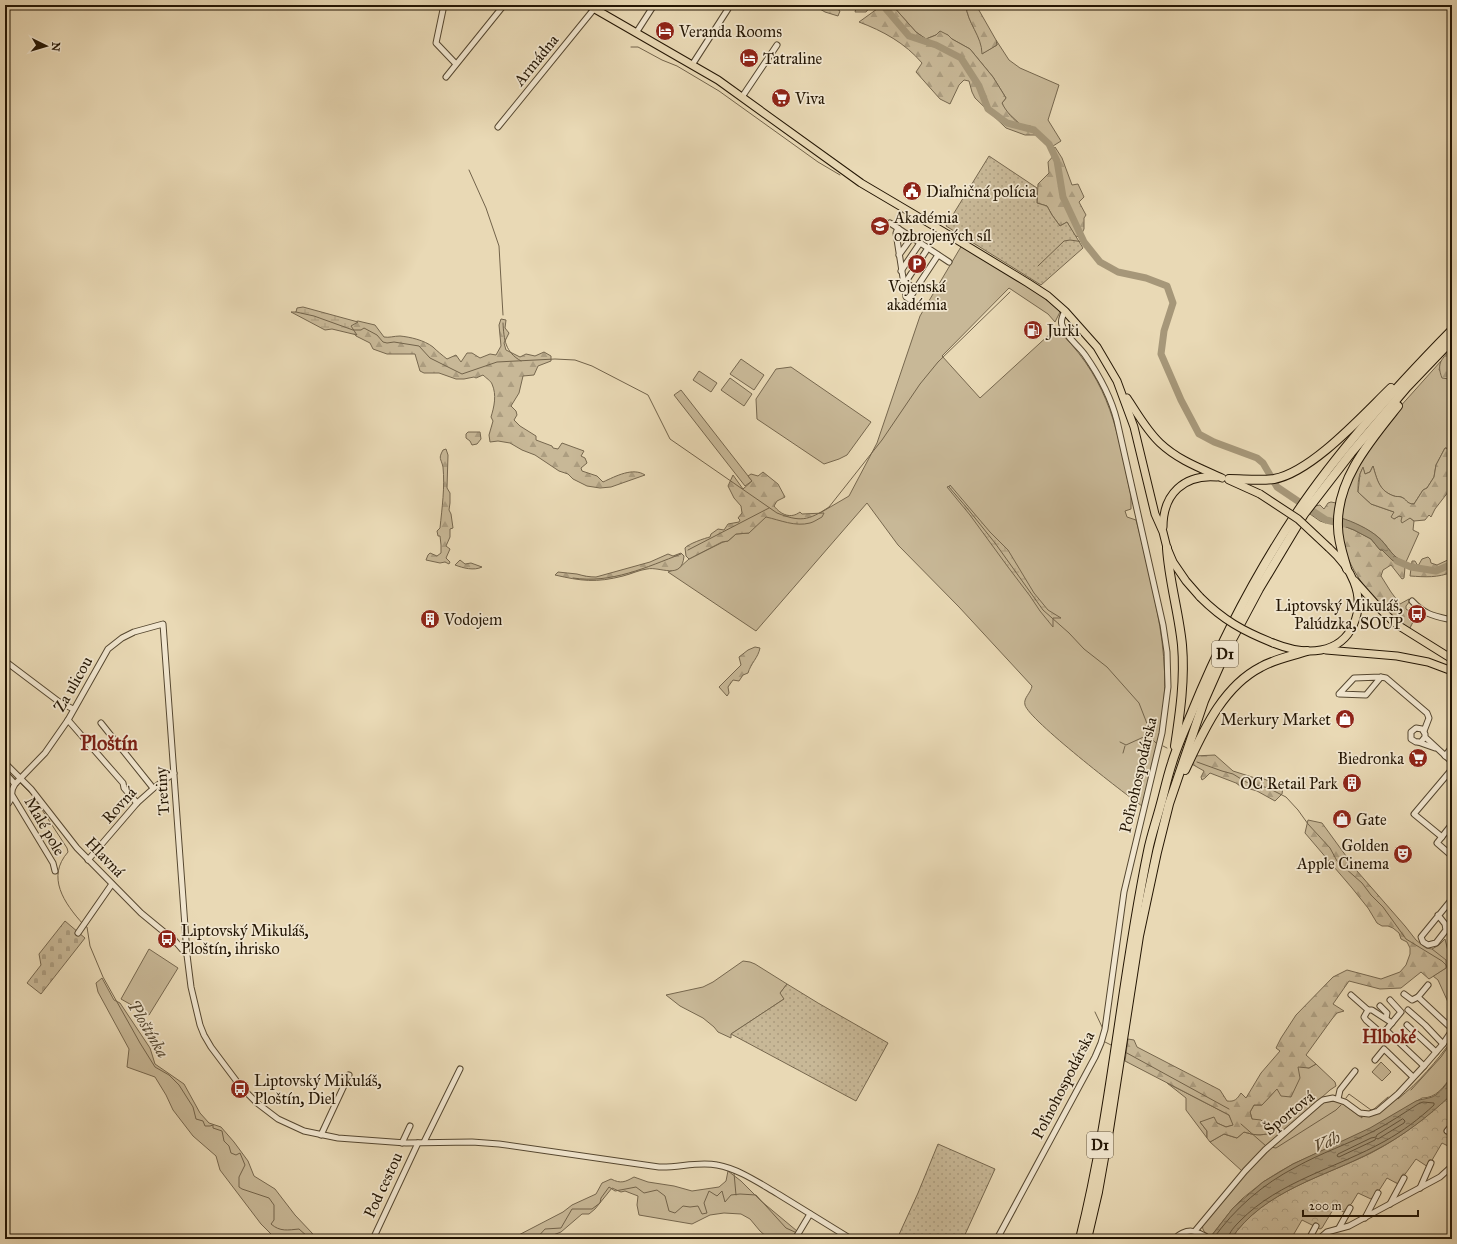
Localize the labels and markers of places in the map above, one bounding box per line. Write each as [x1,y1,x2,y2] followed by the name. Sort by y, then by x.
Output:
[654,20,676,42] hotel icon: Veranda Rooms
[678,22,782,41] place label: Veranda Rooms
[738,47,760,69] hotel icon: Tatraline
[763,49,823,68] place label: Tatraline
[770,87,792,109] supermarket icon: Viva
[794,89,825,108] place label: Viva
[901,180,923,202] public building icon: Diaľničná polícia
[926,182,1036,201] place label: Diaľničná polícia
[893,208,992,245] place label: Akadémia ozbrojených síl
[869,215,891,237] school or university icon: Akadémia ozbrojených síl
[906,253,928,275] parking icon: Vojenská akadémia
[887,277,947,314] place label: Vojenská akadémia
[1022,319,1044,341] fuel station icon: Jurki
[1045,321,1080,341] place label: Jurki
[1275,596,1403,633] place label: Liptovský Mikuláš, Palúdzka, SOUP
[1406,603,1428,625] bus stop icon: Liptovský Mikuláš, Palúdzka, SOUP
[419,608,441,630] building icon: Vodojem
[443,610,503,629] place label: Vodojem
[1334,708,1356,730] shop icon: Merkury Market
[1220,710,1331,729] place label: Merkury Market
[1407,747,1429,769] supermarket icon: Biedronka
[1338,749,1404,768] place label: Biedronka
[1341,772,1363,794] building icon: OC Retail Park
[1240,774,1339,793] place label: OC Retail Park
[1331,808,1353,830] shop icon: Gate
[1356,810,1387,829] place label: Gate
[1296,836,1389,873] place label: Golden Apple Cinema
[1392,843,1414,865] theatre icon: Golden Apple Cinema
[181,921,309,958] place label: Liptovský Mikuláš, Ploštín, ihrisko
[156,928,178,950] bus stop icon: Liptovský Mikuláš, Ploštín, ihrisko
[254,1071,382,1108] place label: Liptovský Mikuláš, Ploštín, Diel
[229,1078,251,1100] bus stop icon: Liptovský Mikuláš, Ploštín, Diel

